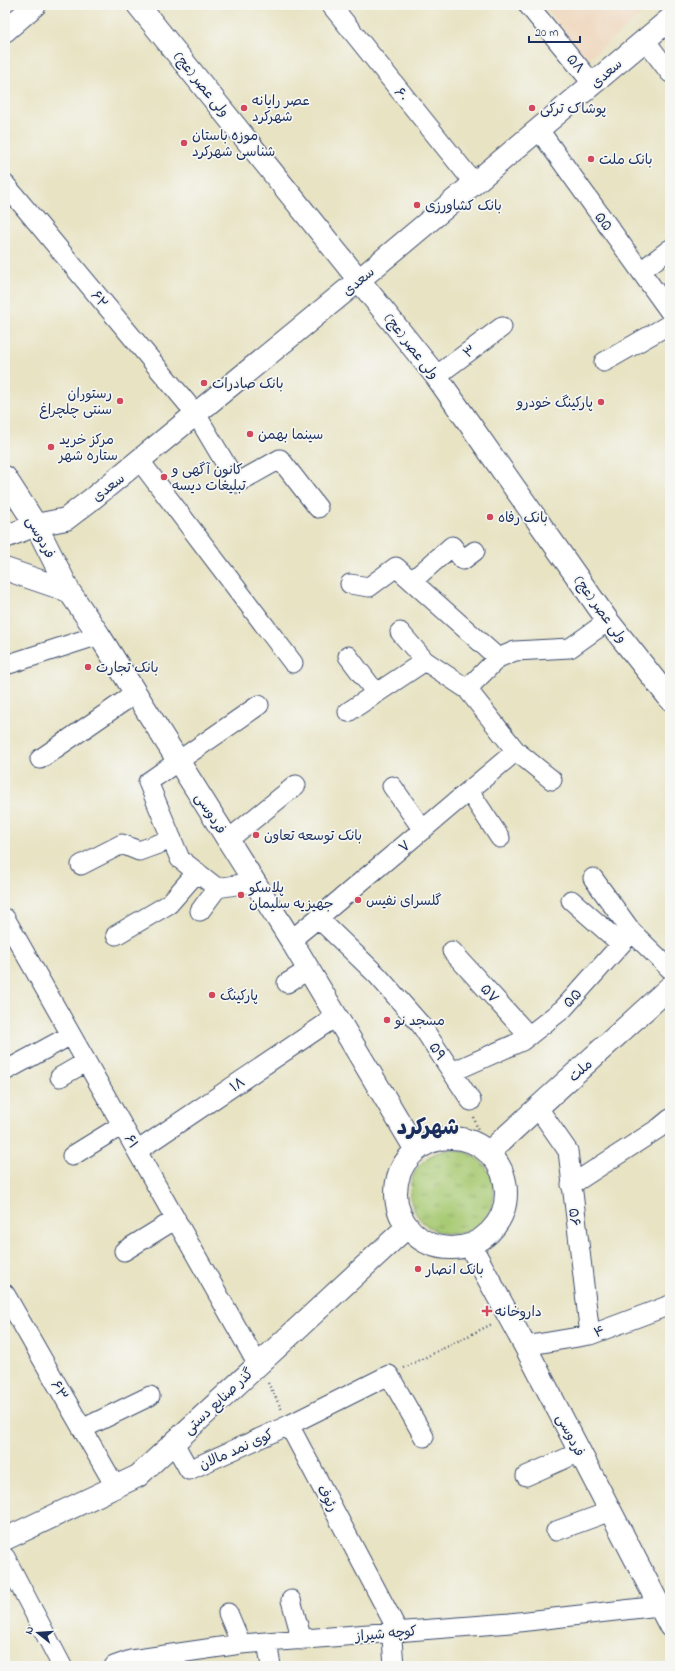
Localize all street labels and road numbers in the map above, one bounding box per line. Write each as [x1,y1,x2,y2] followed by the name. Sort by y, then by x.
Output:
[168,48,234,122] street label: ولی عصر (عج)
[561,50,589,78] street label: ۵۸
[586,54,628,94] street label: سعدی
[389,83,413,107] street label: ۶۰
[589,208,617,236] street label: ۵۵
[338,262,380,302] street label: سعدی
[85,286,113,314] street label: ۶۲
[378,309,443,385] street label: ولی عصر (عج)
[459,340,481,364] street label: ۳
[88,469,130,508] street label: سعدی
[20,513,60,563] street label: فردوسی
[568,572,632,648] street label: ولی عصر (عج)
[189,789,231,839] street label: فردوسی
[394,836,416,858] street label: ۷
[475,980,503,1008] street label: ۵۷
[559,985,587,1013] street label: ۵۵
[423,1038,451,1065] street label: ۵۹
[564,1055,598,1088] street label: ملت
[226,1072,250,1098] street label: ۱۸
[118,1131,143,1153] street label: ۶۱
[562,1207,585,1227] street label: ۵۶
[591,1321,608,1344] street label: ۴
[179,1364,259,1440] street label: گذر صنایع دستی
[45,1377,73,1405] street label: ۶۳
[550,1411,589,1461] street label: فردوسی
[196,1425,277,1476] street label: کوی نمد مالان
[311,1481,343,1516] street label: رئوف
[353,1621,418,1648] street label: کوچه شیراز

